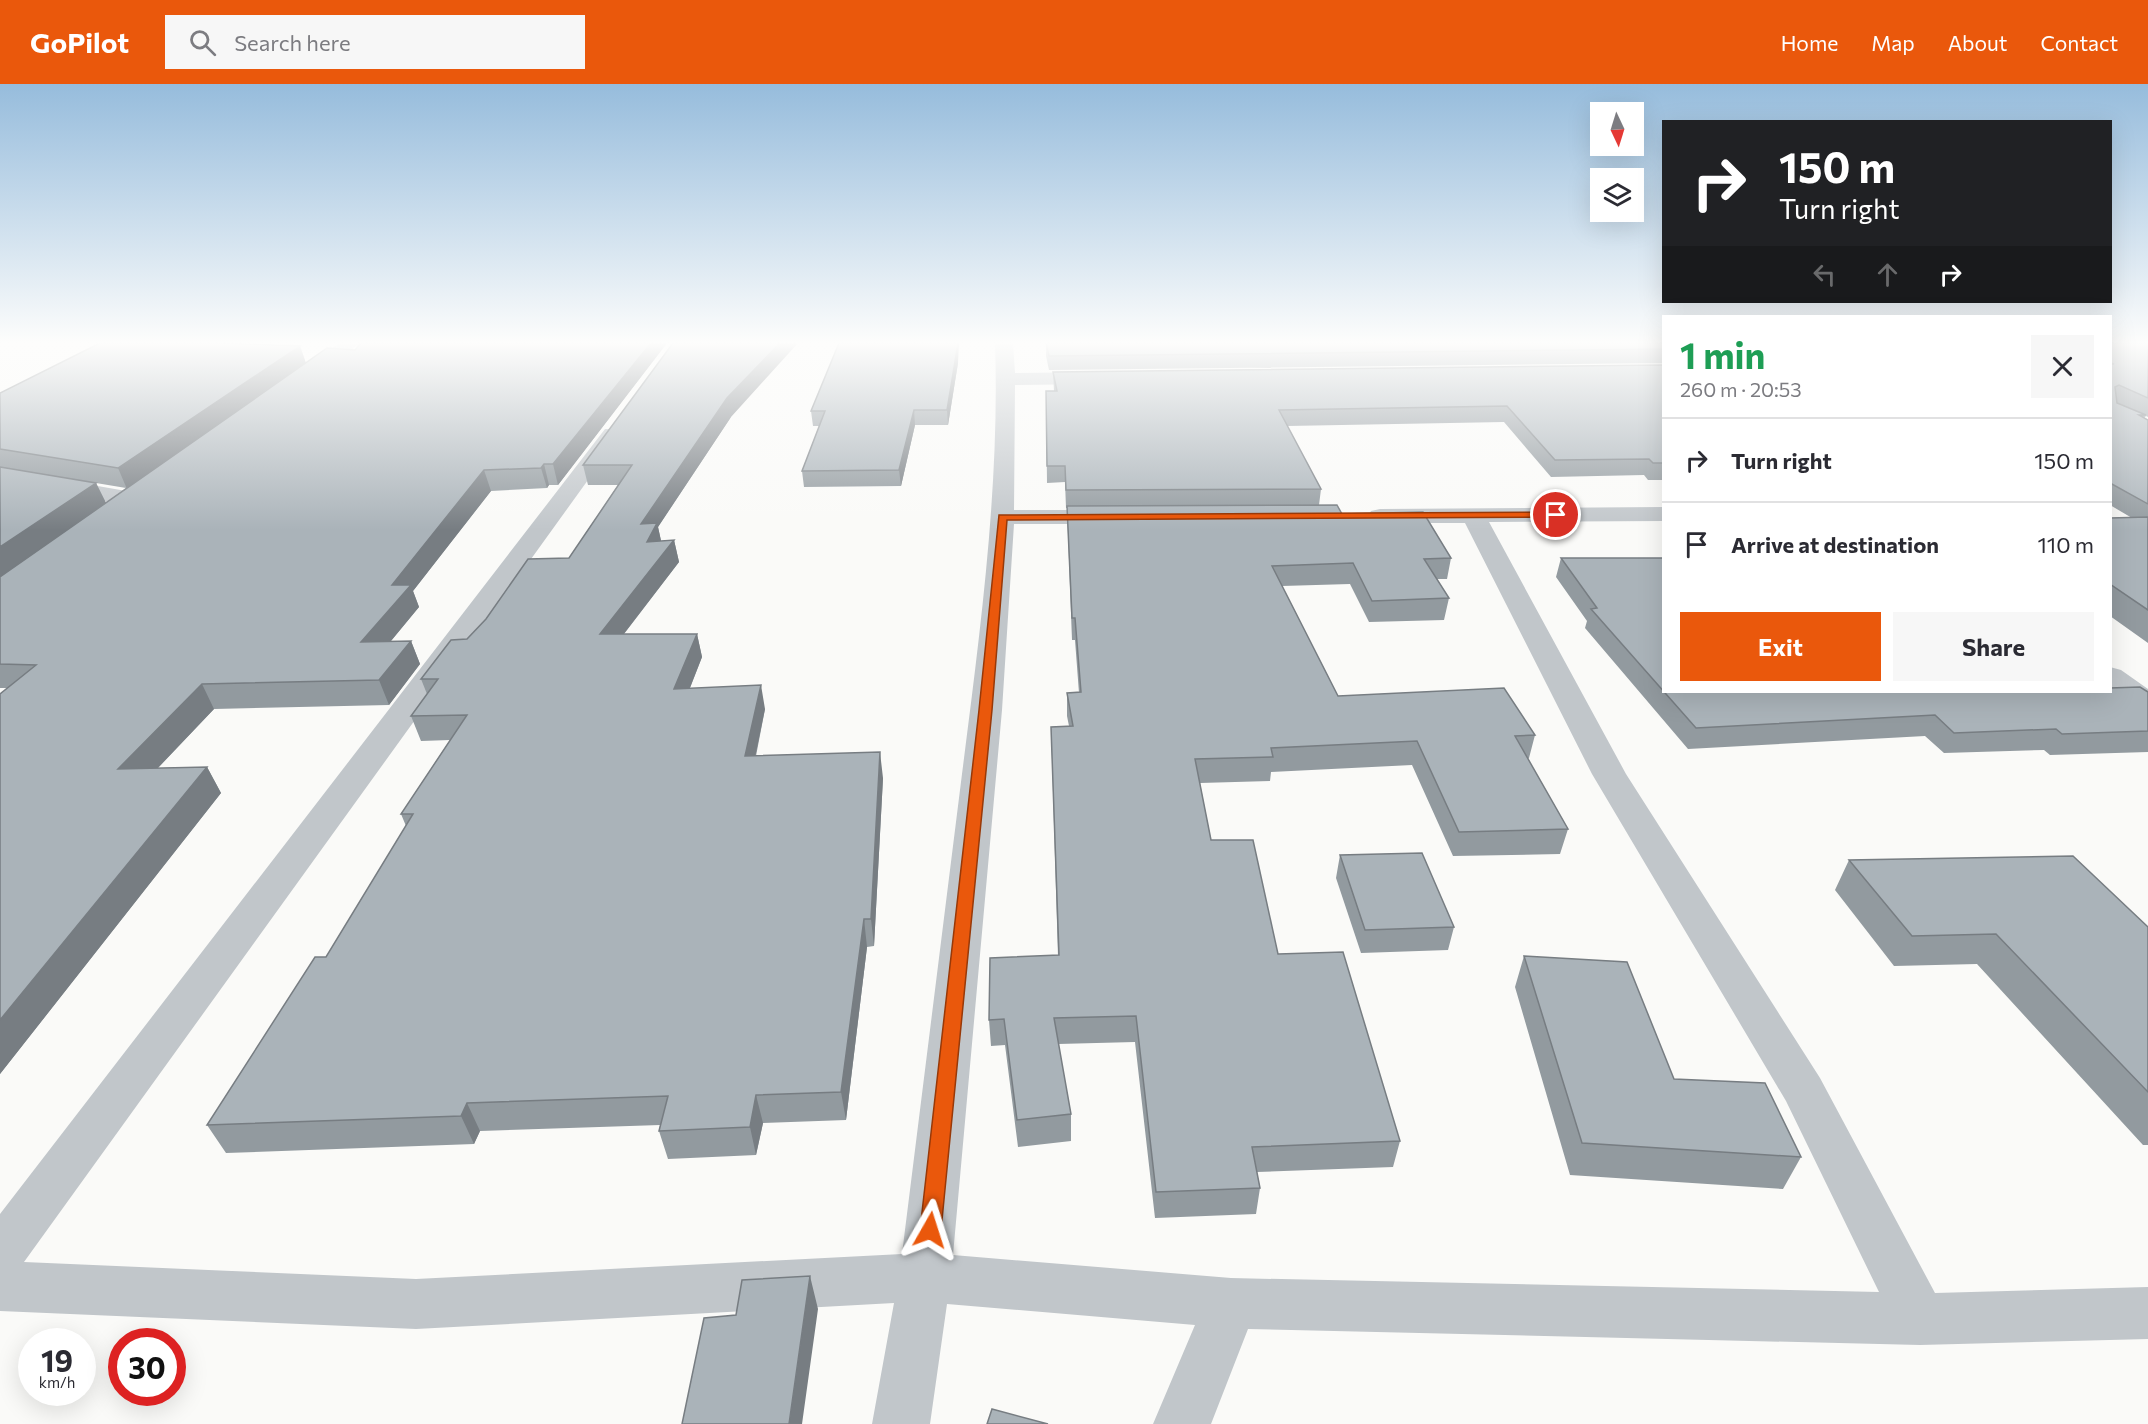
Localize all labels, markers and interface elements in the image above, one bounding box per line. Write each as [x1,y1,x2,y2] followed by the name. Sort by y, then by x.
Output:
[165,15,585,69] search box
[30,25,129,59] text: GoPilot
[186,26,219,59] icon: search
[234,29,351,56] text: Search here
[1781,30,1838,55] text: Home
[1871,30,1915,55] text: Map
[1948,30,2007,55] text: About
[2040,30,2118,55] text: Contact
[1590,102,1644,156] north arrow
[1590,102,1644,222] map controls
[1779,140,1895,192] text: 150 m
[1680,144,1758,222] icon: right
[1590,168,1644,222] button: layers
[1779,192,1899,225] text: Turn right
[1808,258,1841,291] icon: left
[1871,258,1904,291] icon: ahead
[1934,258,1967,291] icon: right
[1680,332,1765,376] text: 1 min
[2031,335,2094,398] button: close
[1680,377,1802,401] text: 260 m · 20:53
[1680,444,1713,477] icon: right
[1731,447,1832,474] text: Turn right
[2034,447,2094,474] text: 150 m
[1530,489,1581,540] pin
[1539,498,1572,531] icon: arrive
[1680,528,1713,561] icon: arrive
[1731,531,1939,558] text: Arrive at destination
[2037,531,2094,558] text: 110 m
[1680,612,1881,681] button: Exit
[1893,612,2094,681] button: Share
[898,1198,962,1262] position arrow
[108,1328,186,1406] speed limit sign: 30
[41,1341,73,1378] text: 19
[39,1373,75,1391] text: km/h

